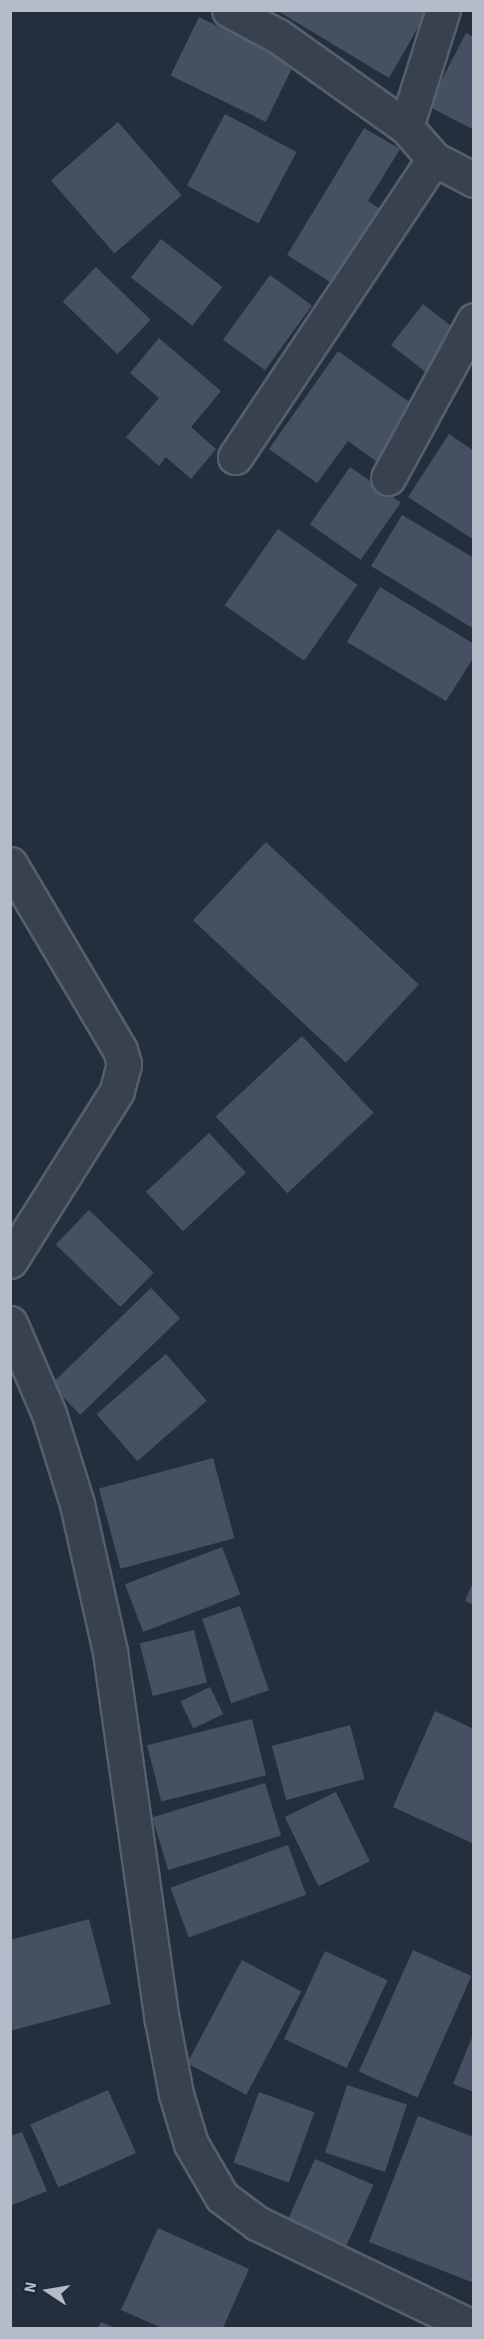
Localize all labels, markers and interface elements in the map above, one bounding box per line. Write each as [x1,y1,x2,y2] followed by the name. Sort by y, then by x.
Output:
[18,2261,78,2321] north arrow
[19,2280,42,2295] text: N

